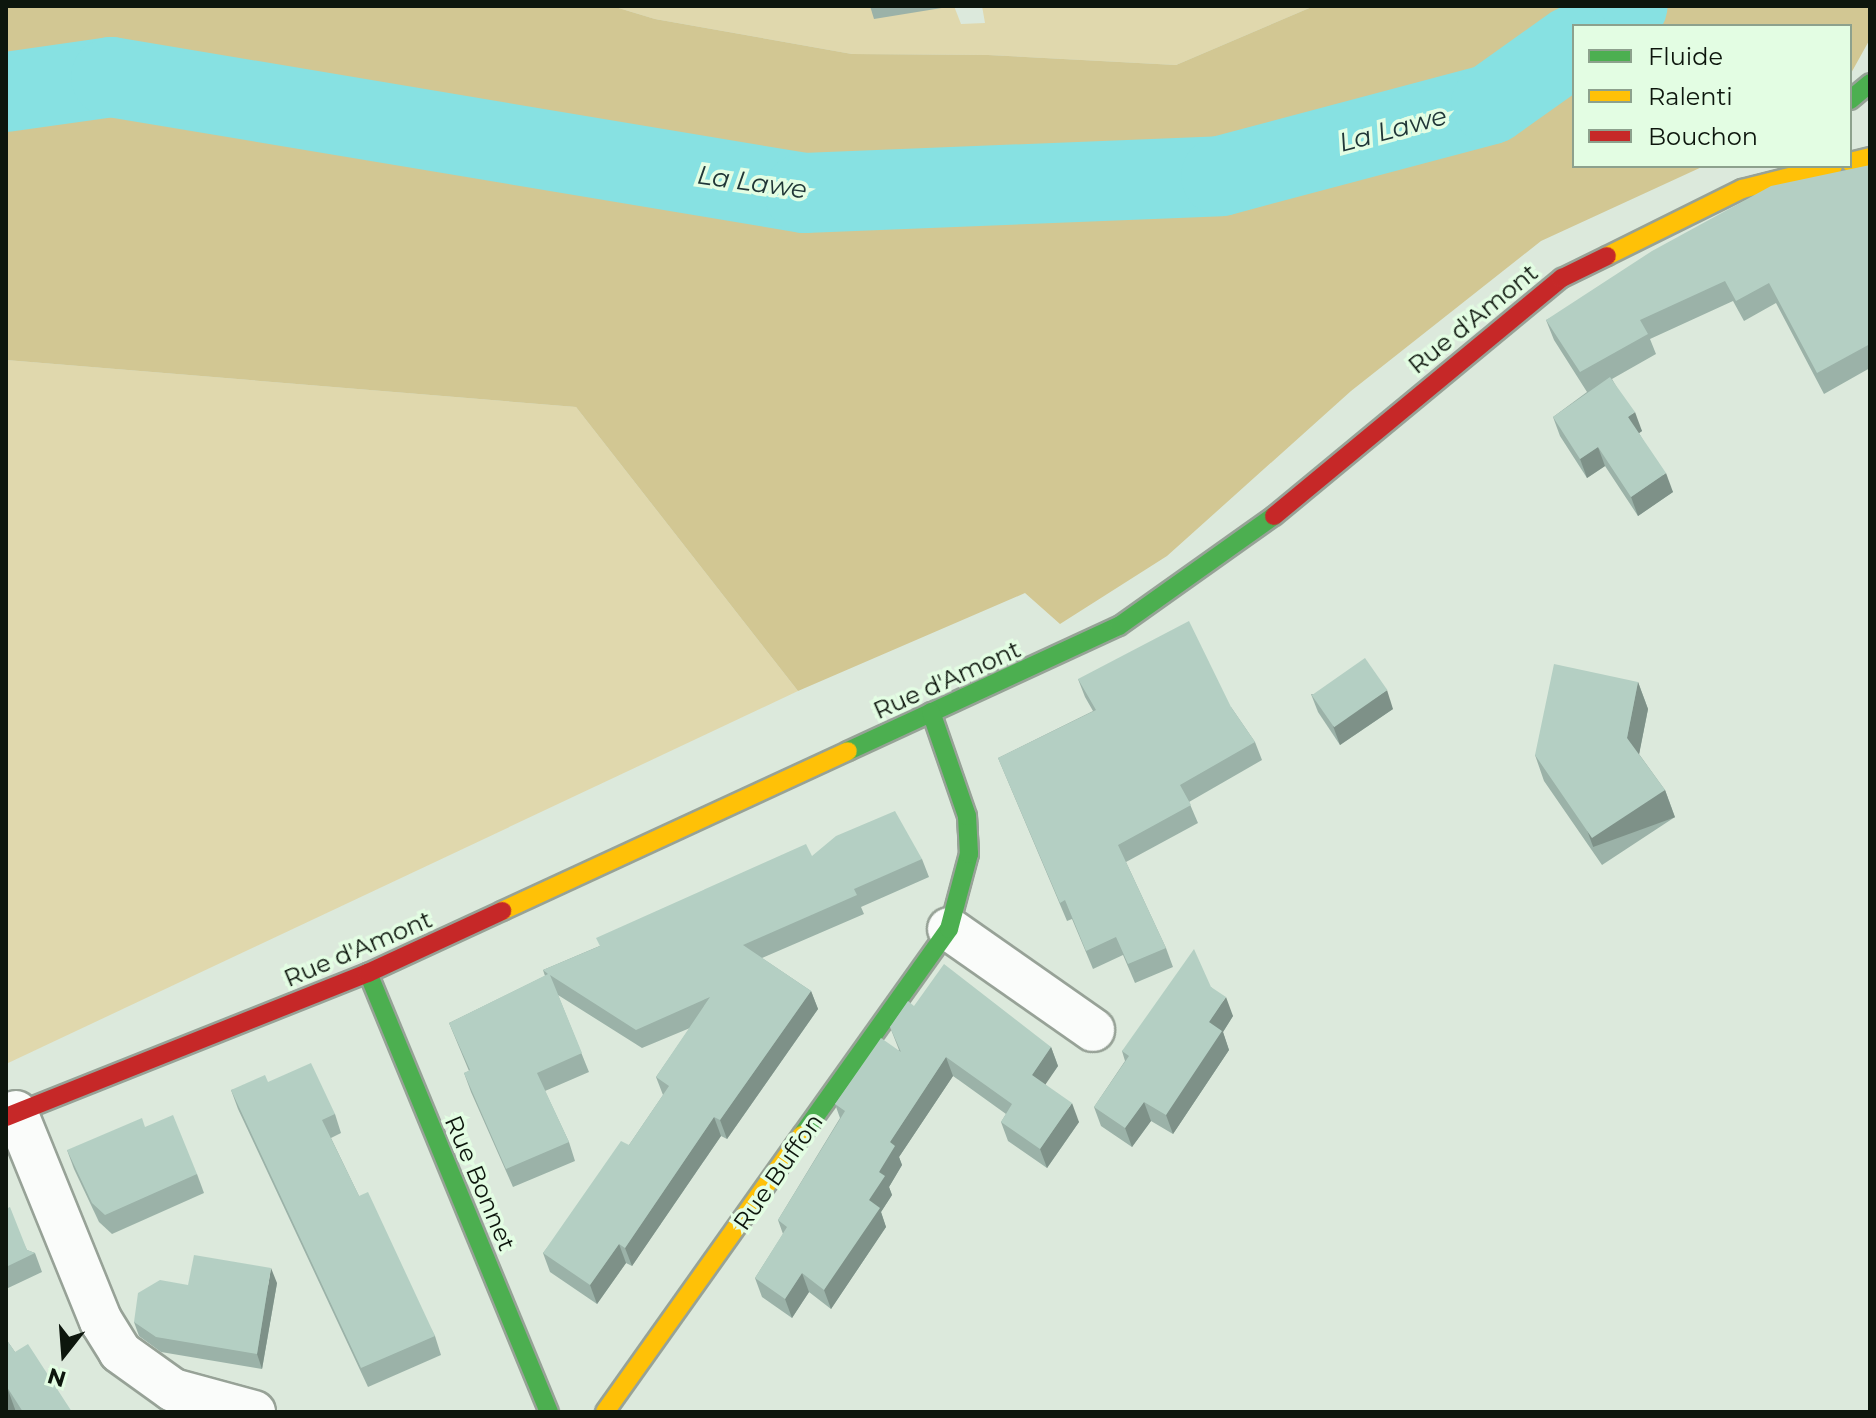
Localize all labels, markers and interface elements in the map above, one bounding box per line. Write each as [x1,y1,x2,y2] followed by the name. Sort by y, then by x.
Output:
[1572,24,1852,168] legend
[1648,42,1723,71] text: Fluide
[1648,82,1733,111] text: Ralenti
[1336,101,1450,159] water label: La Lawe
[1648,122,1758,151] text: Bouchon
[695,160,809,206] water label: La Lawe
[1403,258,1543,380] street label: Rue d'Amont
[869,635,1025,725] street label: Rue d'Amont
[280,905,436,993] street label: Rue d'Amont
[727,1108,829,1236] street label: Rue Buffon
[439,1111,521,1255] street label: Rue Bonnet
[24,1314,104,1394] north arrow
[44,1362,69,1393] text: N

